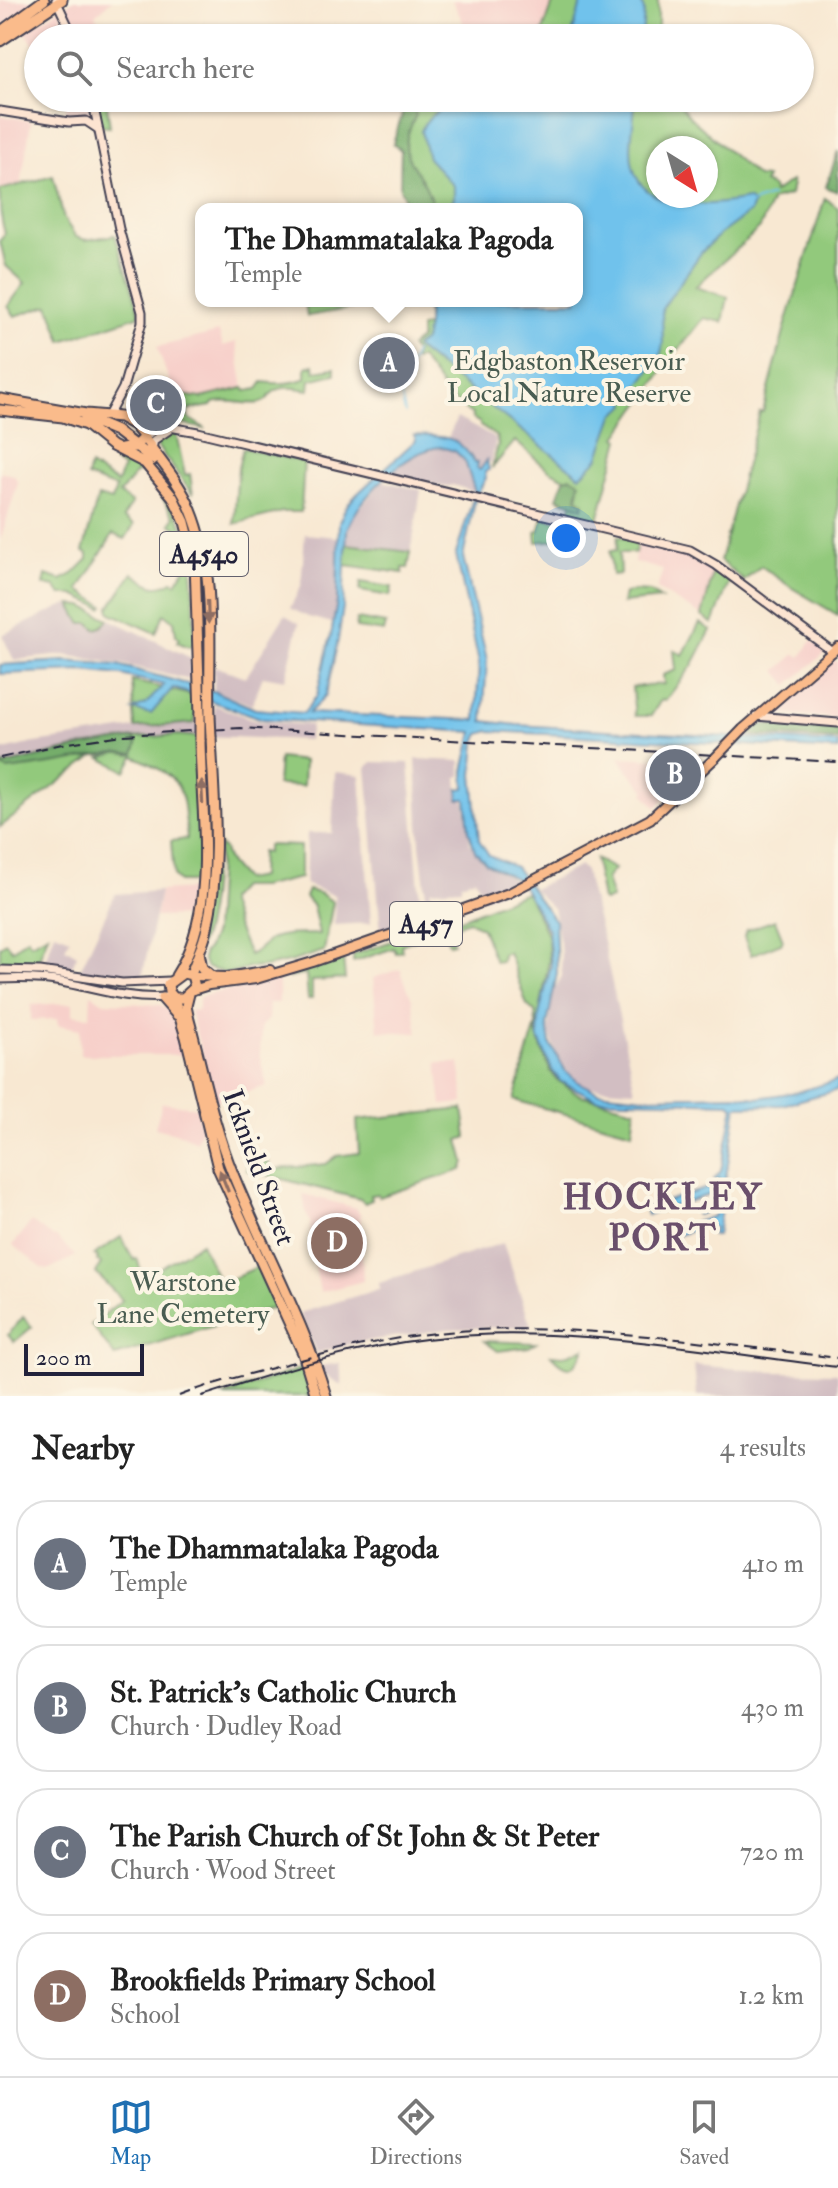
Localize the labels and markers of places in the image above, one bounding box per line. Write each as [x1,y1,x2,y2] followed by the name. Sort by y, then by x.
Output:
[363,333,415,393] pin: A
[130,375,182,435] pin: C
[649,745,701,805] pin: B
[311,1213,363,1273] pin: D

